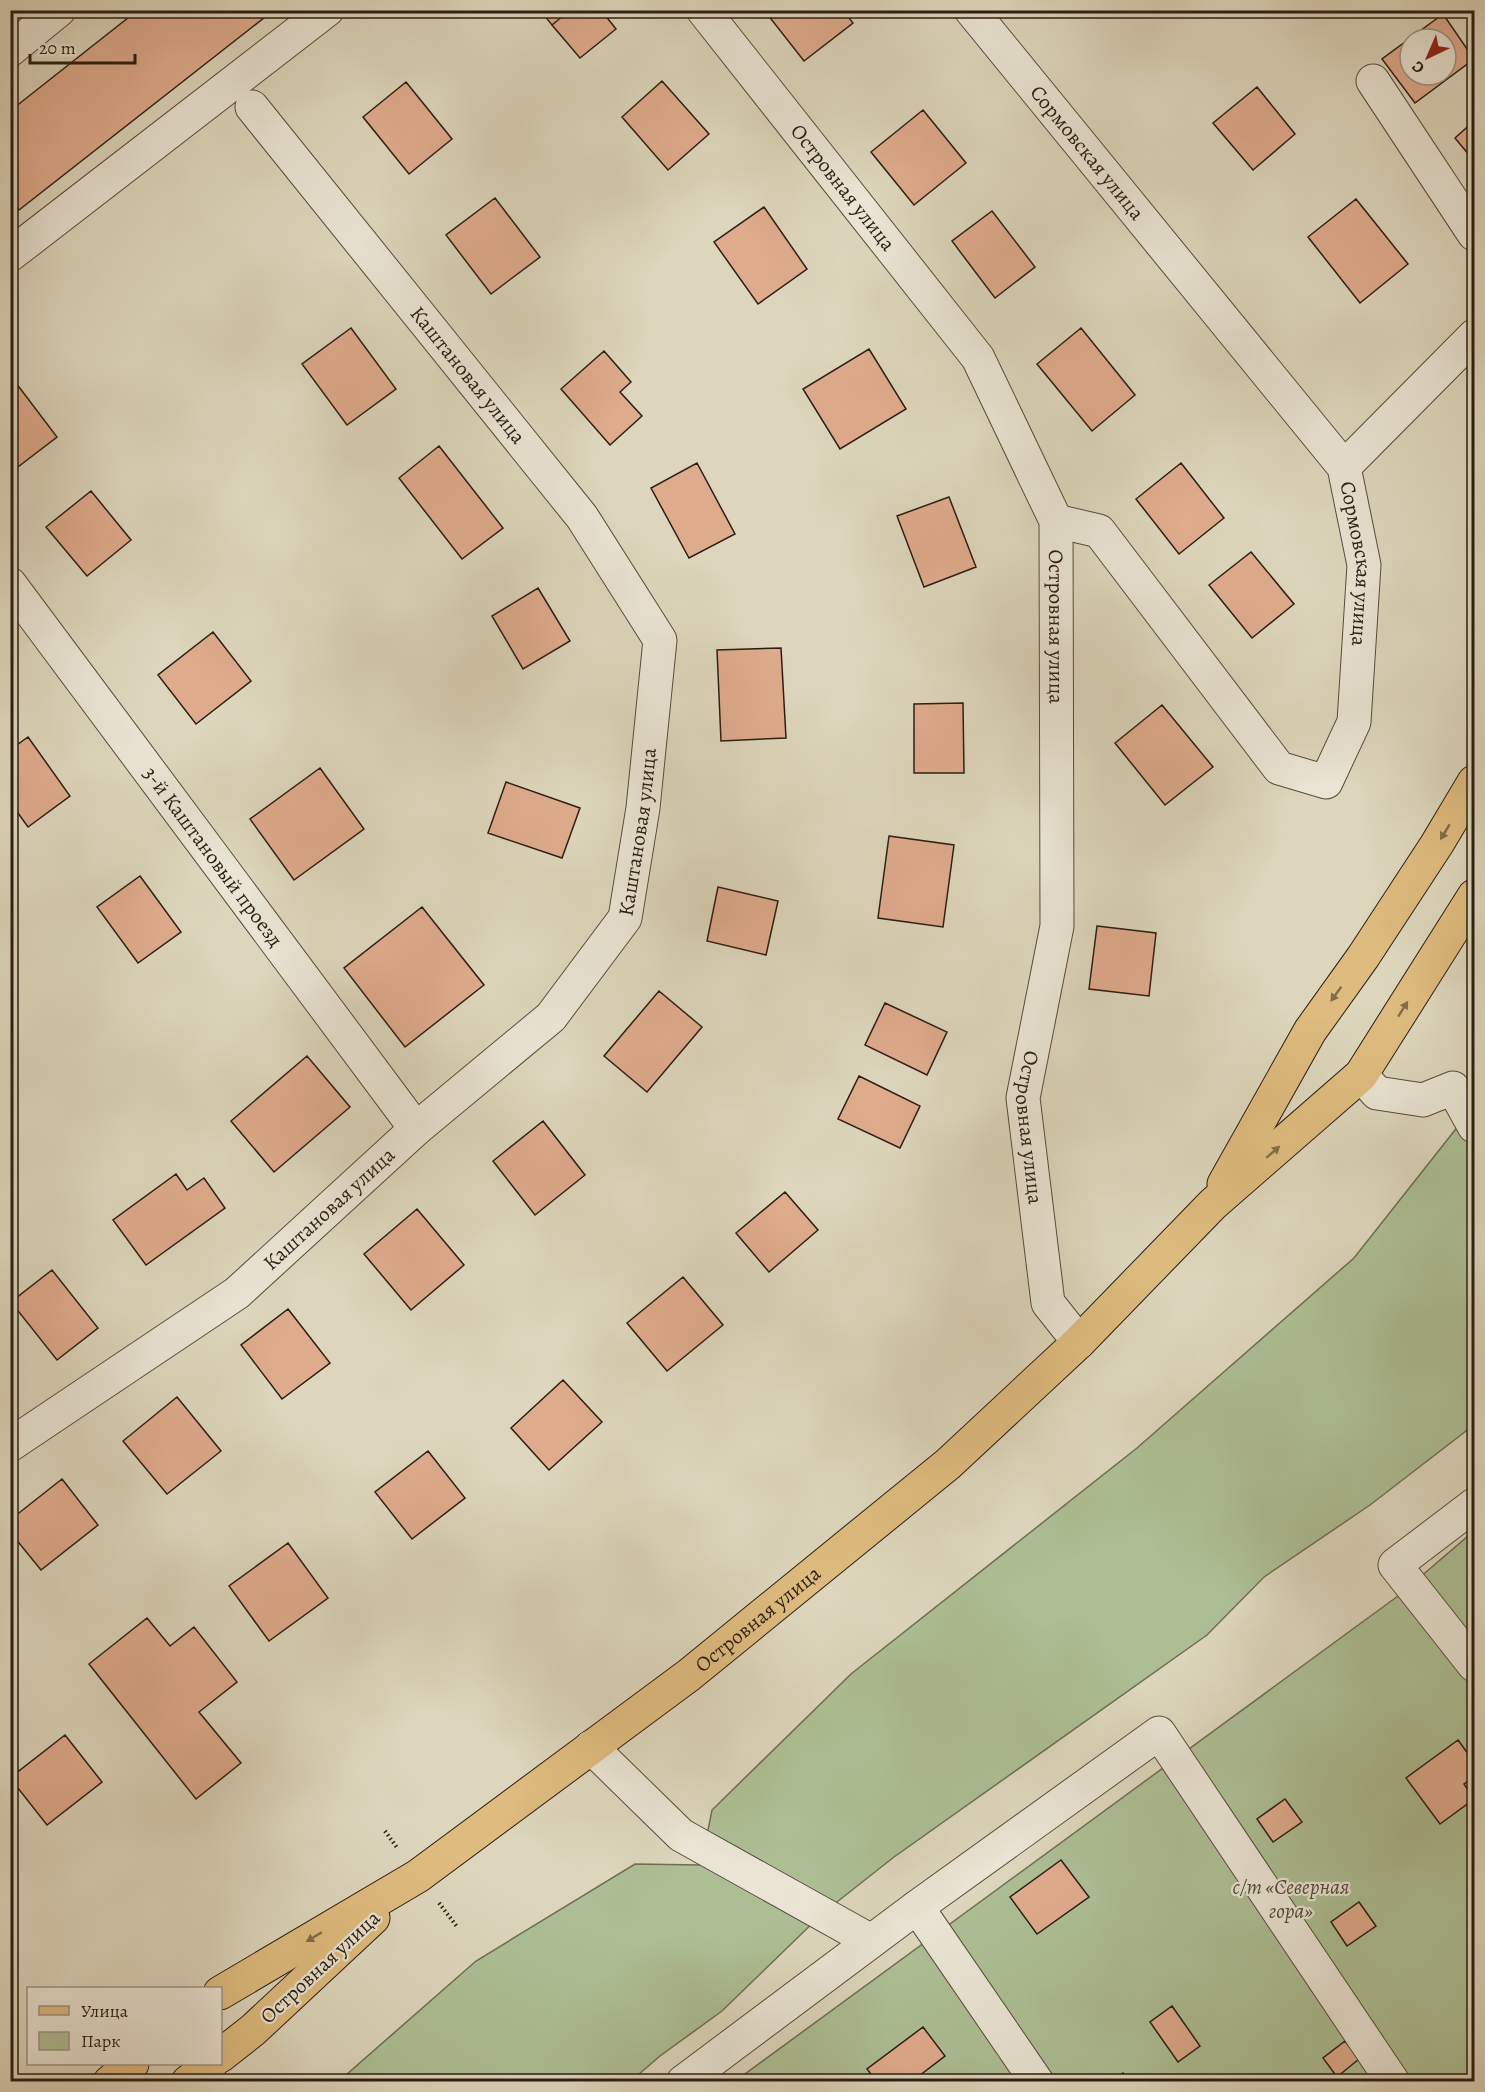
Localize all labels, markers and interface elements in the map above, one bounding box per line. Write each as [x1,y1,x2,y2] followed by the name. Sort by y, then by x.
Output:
[30,27,135,65] scale bar
[1398,27,1458,87] north arrow
[39,36,76,60] text: 20 m
[1407,56,1429,78] text: С
[1024,79,1151,226] street label: Сормовская улица
[784,118,902,257] street label: Островная улица
[404,300,532,450] street label: Каштановая улица
[1333,479,1379,647] street label: Сормовская улица
[1042,549,1070,704] street label: Островная улица
[612,746,663,918] street label: Каштановая улица
[137,761,290,953] street label: 3-й Каштановый проезд
[1439,824,1450,840] one-way arrow
[1330,986,1342,1002] one-way arrow
[1397,1001,1408,1017] one-way arrow
[1009,1048,1050,1206] street label: Островная улица
[257,1141,401,1276] street label: Каштановая улица
[1265,1145,1281,1158] one-way arrow
[689,1559,827,1679] street label: Островная улица
[1233,1873,1349,1925] park label: с/т «Северная гора»
[254,1904,386,2030] street label: Островная улица
[306,1932,322,1943] one-way arrow
[27,1987,222,2065] legend
[81,1999,129,2023] text: Улица
[81,2029,121,2053] text: Парк

